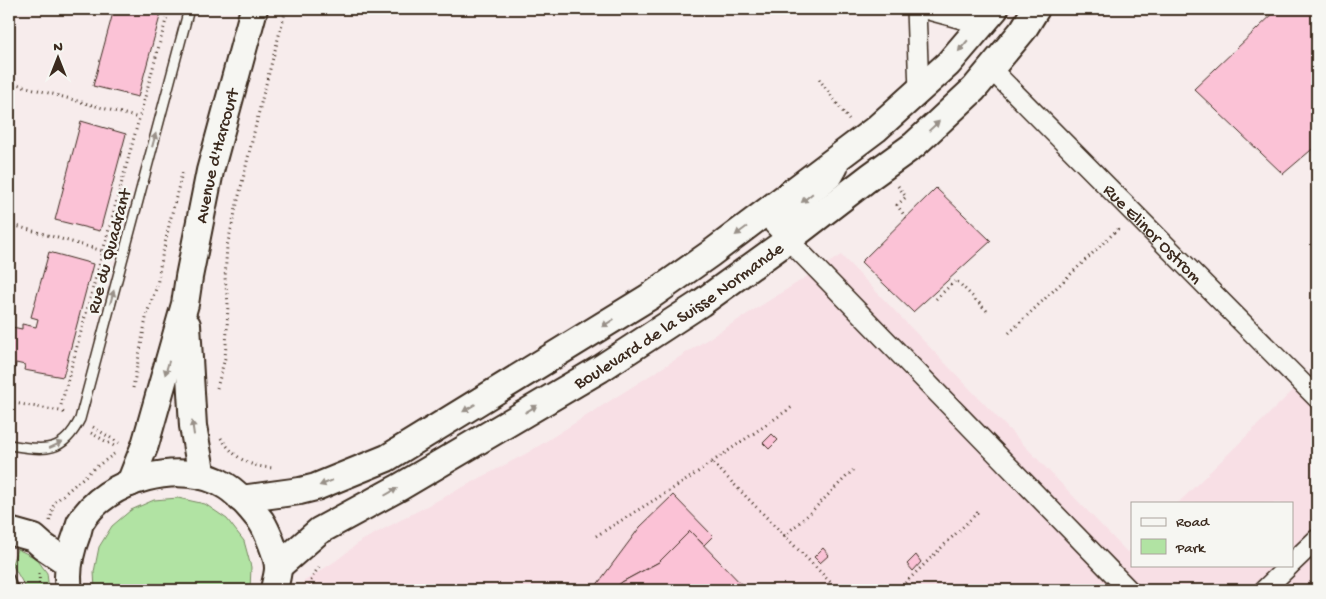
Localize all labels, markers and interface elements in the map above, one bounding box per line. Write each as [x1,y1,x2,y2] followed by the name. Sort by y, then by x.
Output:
[32,32,82,82] north arrow
[53,39,63,56] text: N
[958,39,969,52] one-way arrow
[192,85,245,225] street label: Avenue d'Harcourt
[928,120,940,132] one-way arrow
[151,132,159,147] one-way arrow
[1098,180,1206,289] street label: Rue Elinor Ostrom
[84,186,138,316] street label: Rue du Quadrant
[801,192,814,203] one-way arrow
[735,225,748,236] one-way arrow
[570,238,789,395] street label: Boulevard de la Suisse Normande
[109,289,117,304] one-way arrow
[601,318,614,328] one-way arrow
[163,360,171,375] one-way arrow
[462,403,476,412] one-way arrow
[524,405,537,414] one-way arrow
[189,420,197,436] one-way arrow
[49,440,63,448] one-way arrow
[318,480,333,487] one-way arrow
[384,488,399,496] one-way arrow
[1131,502,1294,566] legend
[1176,514,1210,532] text: Road
[1175,540,1206,558] text: Park

